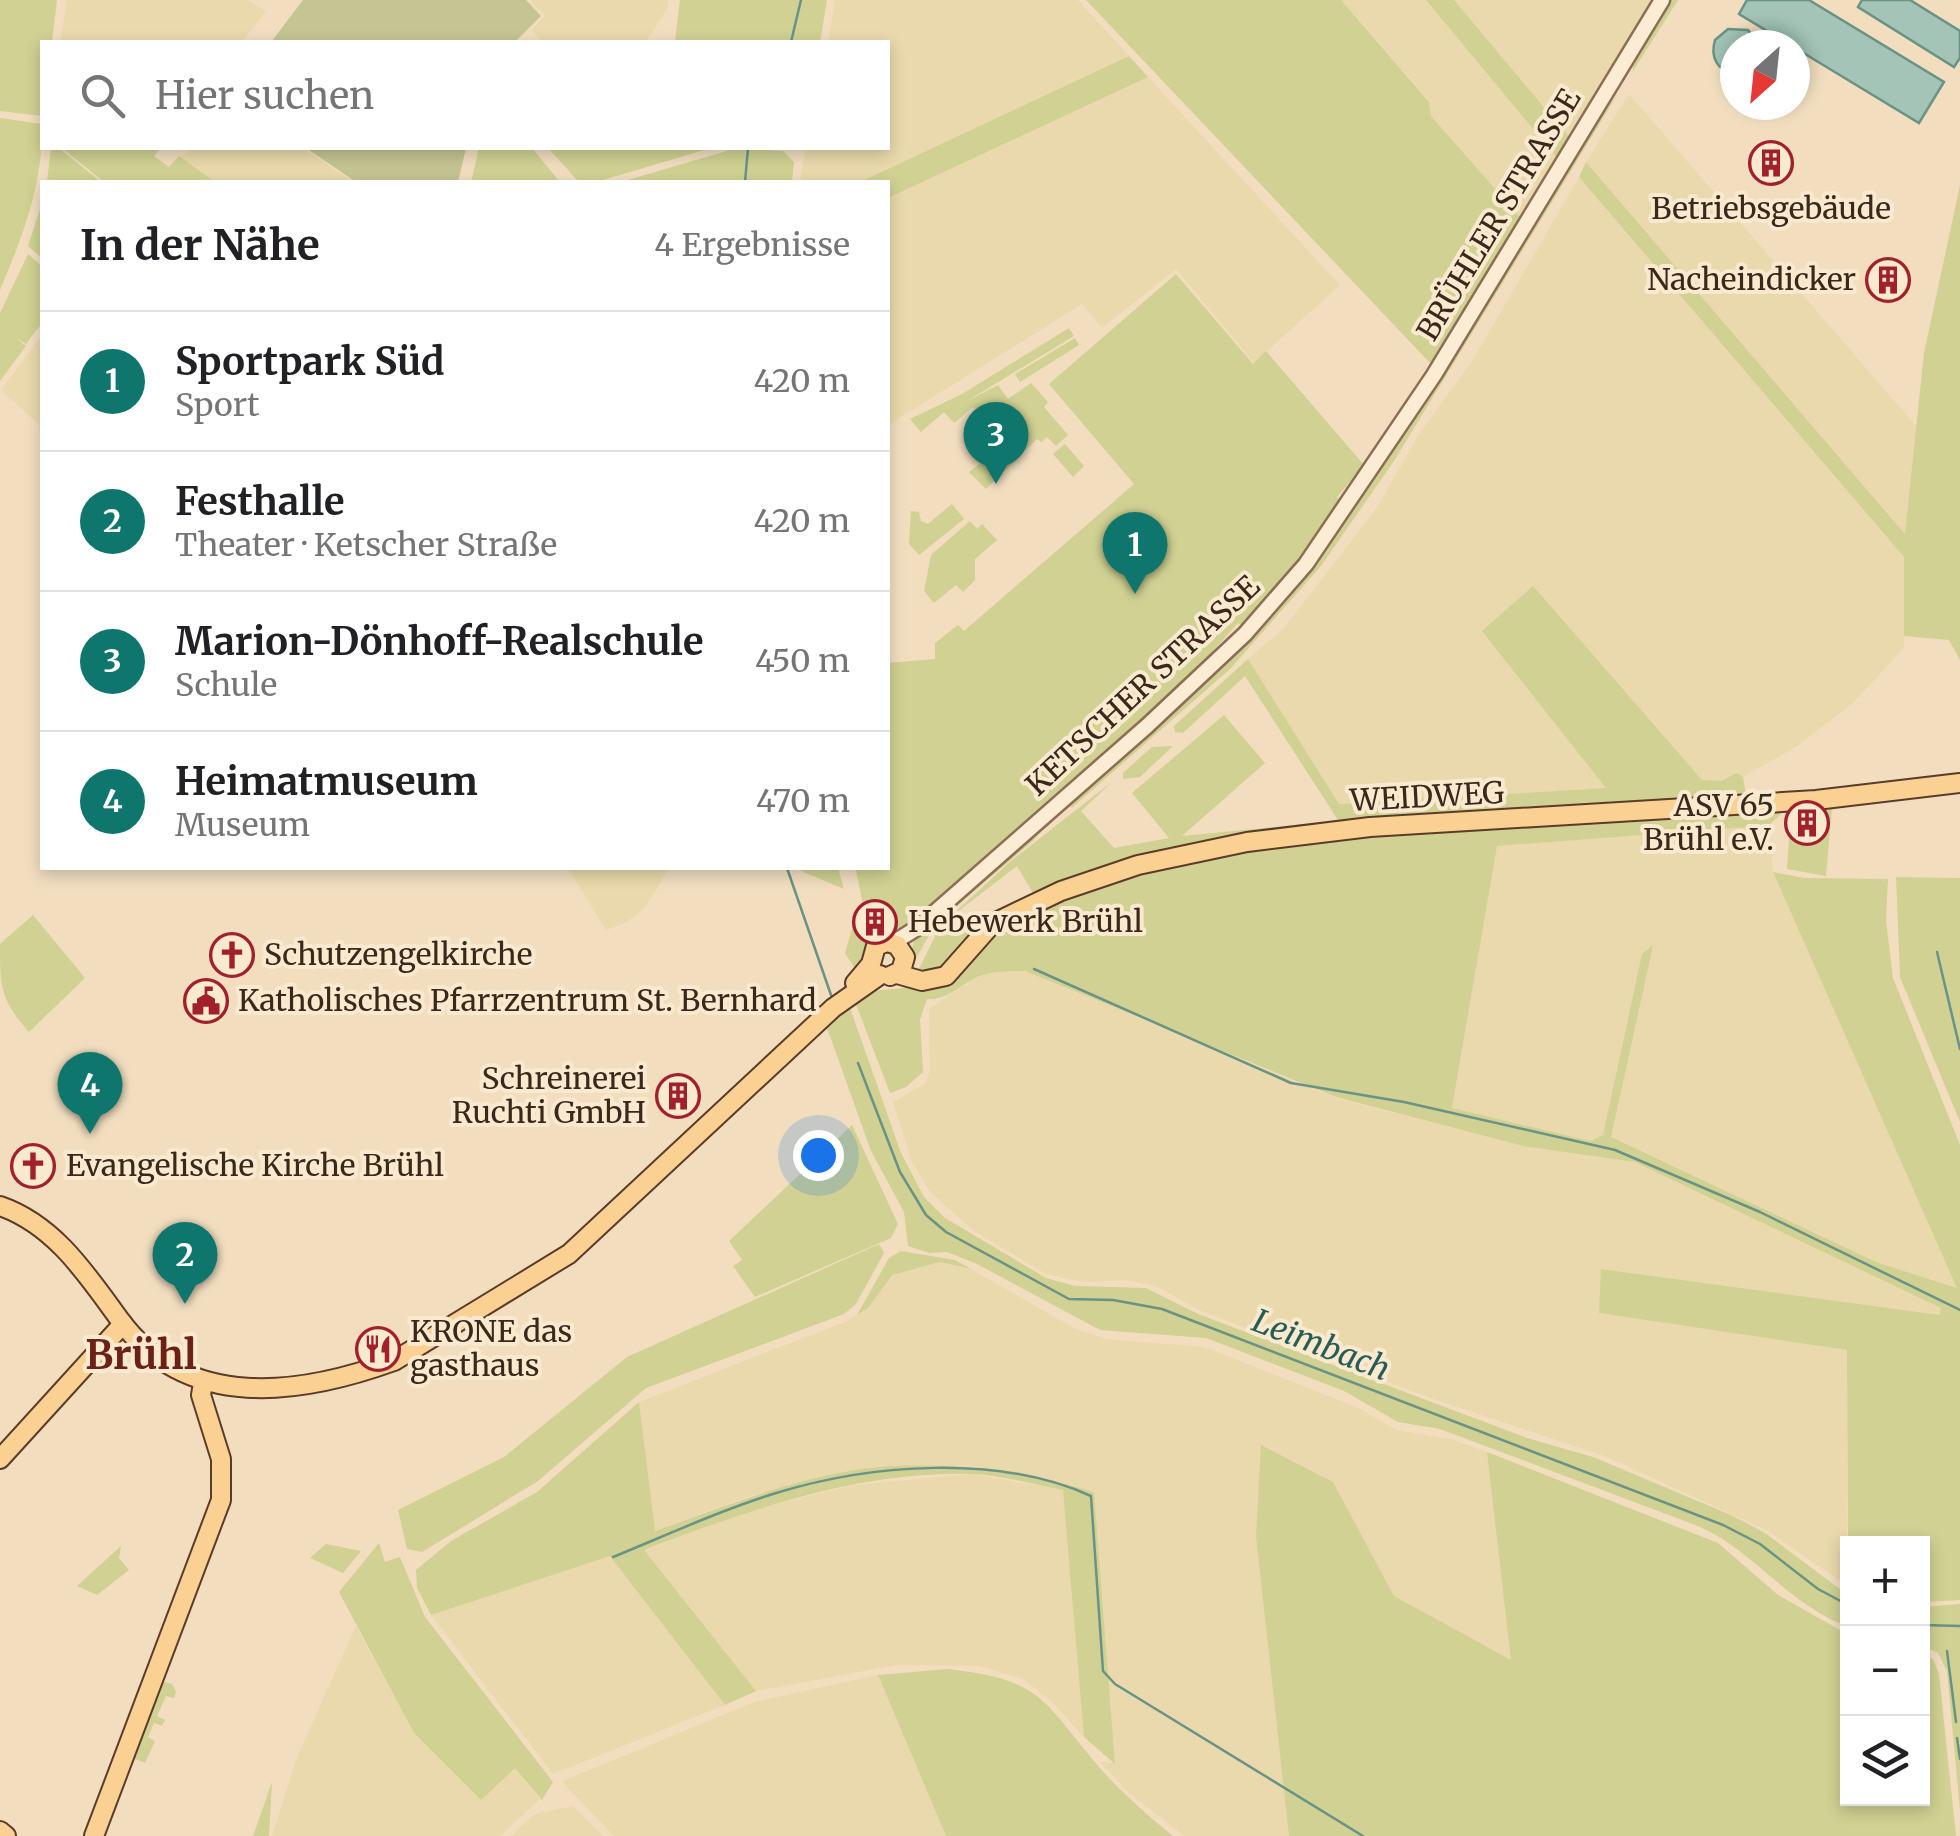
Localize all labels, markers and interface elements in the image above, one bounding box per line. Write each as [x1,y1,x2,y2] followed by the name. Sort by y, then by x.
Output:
[1720,30,1810,120] north arrow
[40,40,890,150] search box
[75,68,130,123] icon: search
[155,72,374,119] text: Hier suchen
[1408,82,1588,347] street label: BRÜHLER STRASSE
[1748,140,1794,186] building icon: Betriebsgebäude
[1651,189,1891,227] place label: Betriebsgebäude
[80,219,320,271] text: In der Nähe
[654,225,850,265] text: 4 Ergebnisse
[1865,257,1911,303] building icon: Nacheindicker
[1647,260,1856,298] place label: Nacheindicker
[175,338,445,385] text: Sportpark Süd
[105,361,120,401] text: 1
[754,361,850,401] text: 420 m
[175,385,260,425] text: Sport
[964,402,1028,484] pin: 3
[175,478,345,525] text: Festhalle
[103,501,122,541] text: 2
[754,501,850,541] text: 420 m
[1102,512,1168,594] pin: 1
[175,525,557,565] text: Theater · Ketscher Straße
[1018,567,1267,803] street label: KETSCHER STRASSE
[175,618,703,665] text: Marion-Dönhoff-Realschule
[103,641,122,681] text: 3
[755,641,850,681] text: 450 m
[175,665,277,705] text: Schule
[175,758,478,805] text: Heimatmuseum
[1348,773,1505,819] street label: WEIDWEG
[102,781,123,821] text: 4
[756,781,850,821] text: 470 m
[1643,786,1774,858] place label: ASV 65 Brühl e.V.
[1784,800,1830,846] building icon: ASV 65 Brühl e.V.
[175,805,310,845] text: Museum
[852,899,898,945] building icon: Hebewerk Brühl
[908,902,1143,940] place label: Hebewerk Brühl
[209,932,255,978] church icon: Schutzengelkirche
[264,935,532,973] place label: Schutzengelkirche
[183,978,229,1024] public building icon: Katholisches Pfarrzentrum St. Bernhard
[238,981,816,1019] place label: Katholisches Pfarrzentrum St. Bernhard
[58,1052,122,1134] pin: 4
[452,1059,646,1131] place label: Schreinerei Ruchti GmbH
[655,1073,701,1119] building icon: Schreinerei Ruchti GmbH
[793,1130,844,1181] your location
[10,1143,56,1189] church icon: Evangelische Kirche Brühl
[66,1146,444,1184] place label: Evangelische Kirche Brühl
[152,1222,218,1304] pin: 2
[1247,1301,1395,1389] water label: Leimbach
[410,1312,572,1384] place label: KRONE das gasthaus
[355,1326,401,1372] restaurant icon: KRONE das gasthaus
[85,1330,197,1380] district label: Brühl
[1840,1536,1930,1806] map controls
[1840,1536,1930,1626] button: +
[1840,1626,1930,1716] button: −
[1840,1716,1930,1806] button: layers

